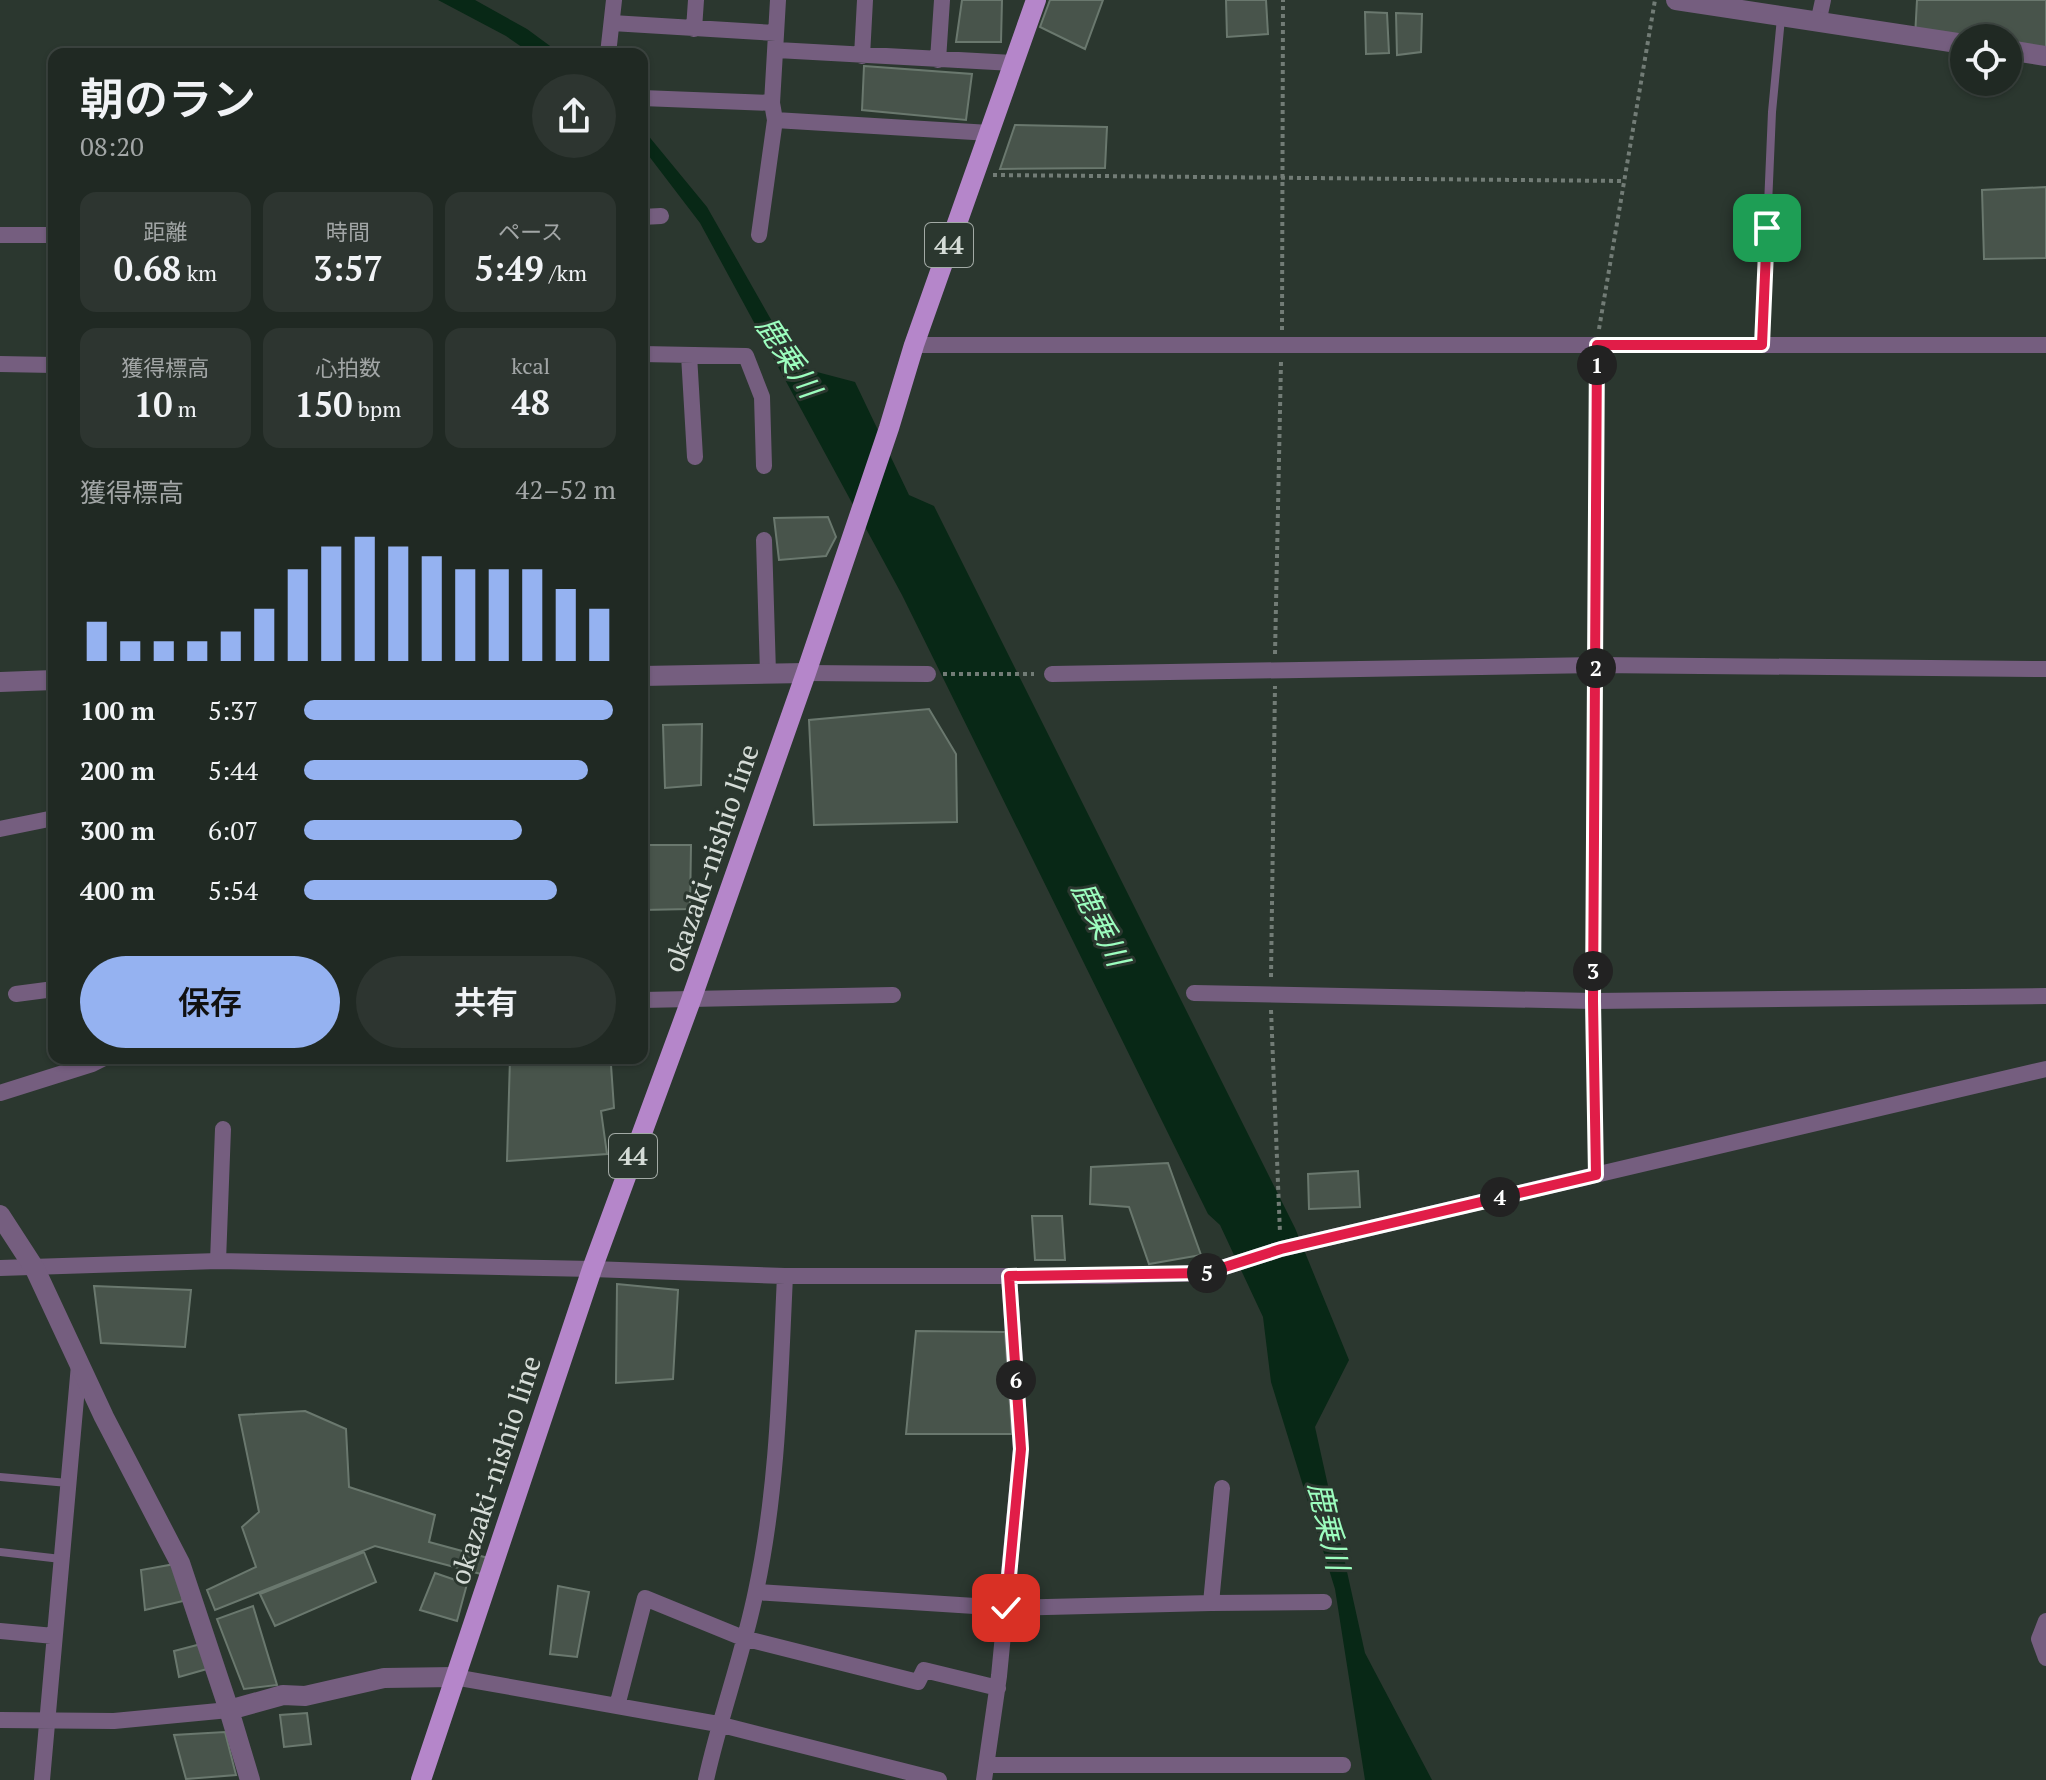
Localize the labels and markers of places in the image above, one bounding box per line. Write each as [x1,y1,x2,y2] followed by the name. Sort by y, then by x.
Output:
[1733,194,1801,262] pin
[1577,345,1617,385] pin: 1
[1576,648,1616,688] pin: 2
[1573,951,1613,991] pin: 3
[1480,1177,1520,1217] pin: 4
[1187,1253,1227,1293] pin: 5
[996,1360,1036,1400] pin: 6
[972,1574,1040,1642] pin

